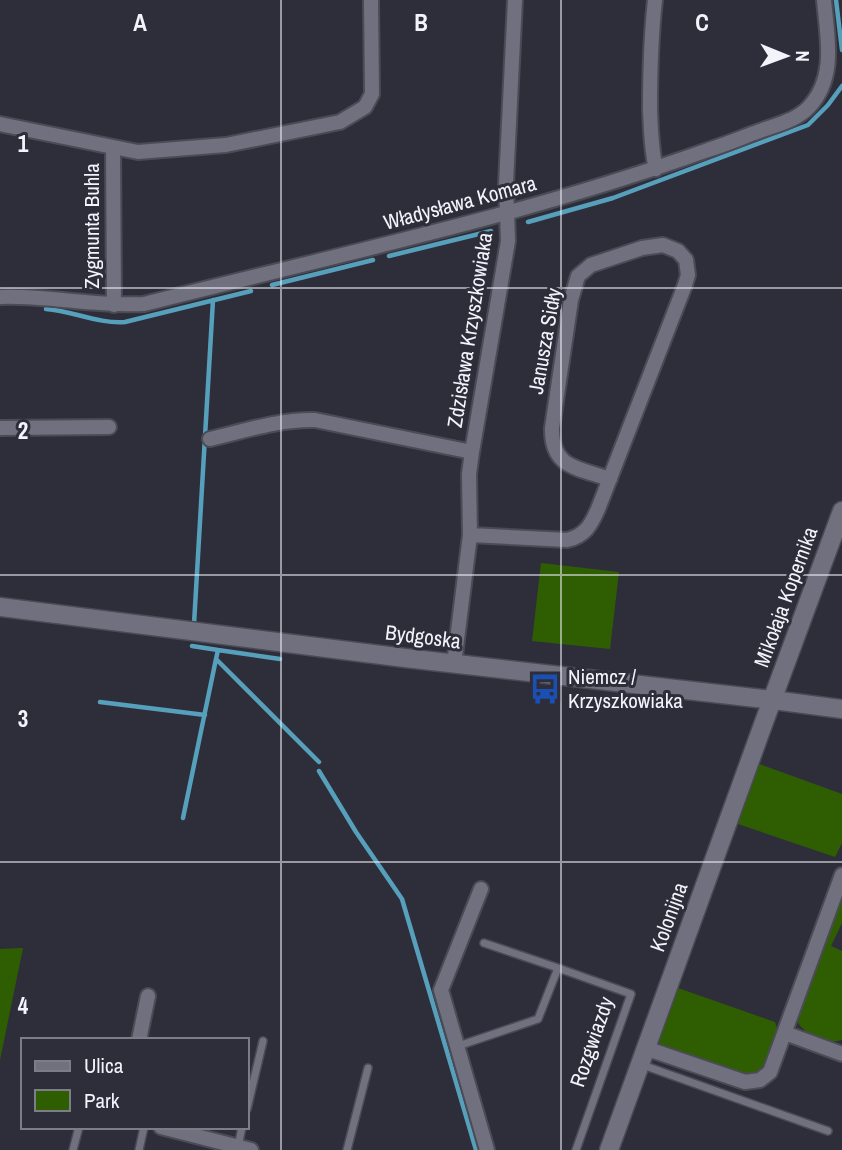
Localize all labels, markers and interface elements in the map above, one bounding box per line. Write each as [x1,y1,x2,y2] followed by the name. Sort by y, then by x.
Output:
[133,7,147,38] text: A
[414,7,428,38] text: B
[695,7,709,38] text: C
[751,21,821,91] north arrow
[790,50,816,62] text: N
[18,128,29,159] text: 1
[77,163,106,289] street label: Zygmunta Buhla
[380,168,540,237] street label: Władysława Komara
[440,230,499,430] street label: Zdzisława Krzyszkowiaka
[521,285,568,396] street label: Janusza Sidły
[18,415,28,446] text: 2
[747,522,825,671] street label: Mikołaja Kopernika
[384,618,463,656] street label: Bydgoska
[568,662,683,715] place label: Niemcz / Krzyszkowiaka
[528,672,562,706] bus stop icon: Niemcz / Krzyszkowiaka
[18,703,28,734] text: 3
[643,878,695,956] street label: Kolonijna
[18,990,29,1021] text: 4
[563,992,621,1091] street label: Rozgwiazdy
[21,1038,248,1129] legend
[84,1051,124,1080] text: Ulica
[84,1086,120,1115] text: Park

